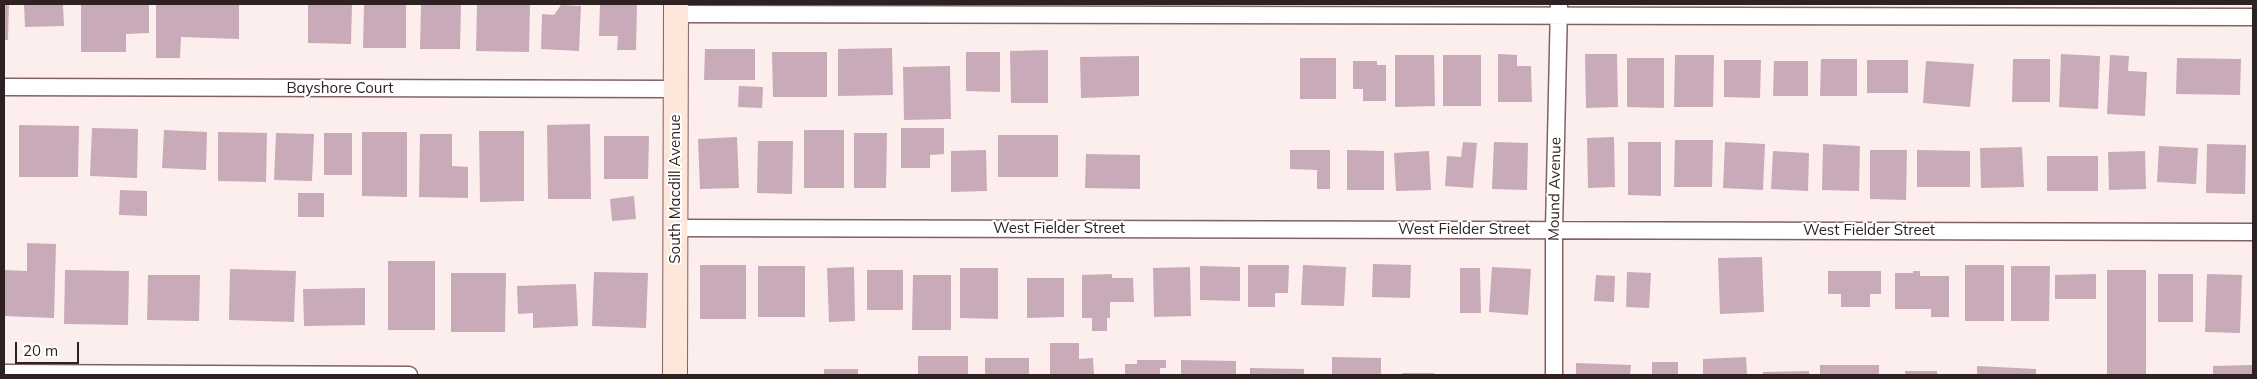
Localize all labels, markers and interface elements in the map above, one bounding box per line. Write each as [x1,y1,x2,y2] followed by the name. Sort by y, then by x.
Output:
[286,79,394,97] street label: Bayshore Court
[666,114,684,264] street label: South Macdill Avenue
[1545,137,1565,241] street label: Mound Avenue
[993,219,1125,237] street label: West Fielder Street
[1398,220,1530,238] street label: West Fielder Street
[1803,221,1935,239] street label: West Fielder Street
[18,332,81,364] scale bar
[23,341,58,360] text: 20 m

